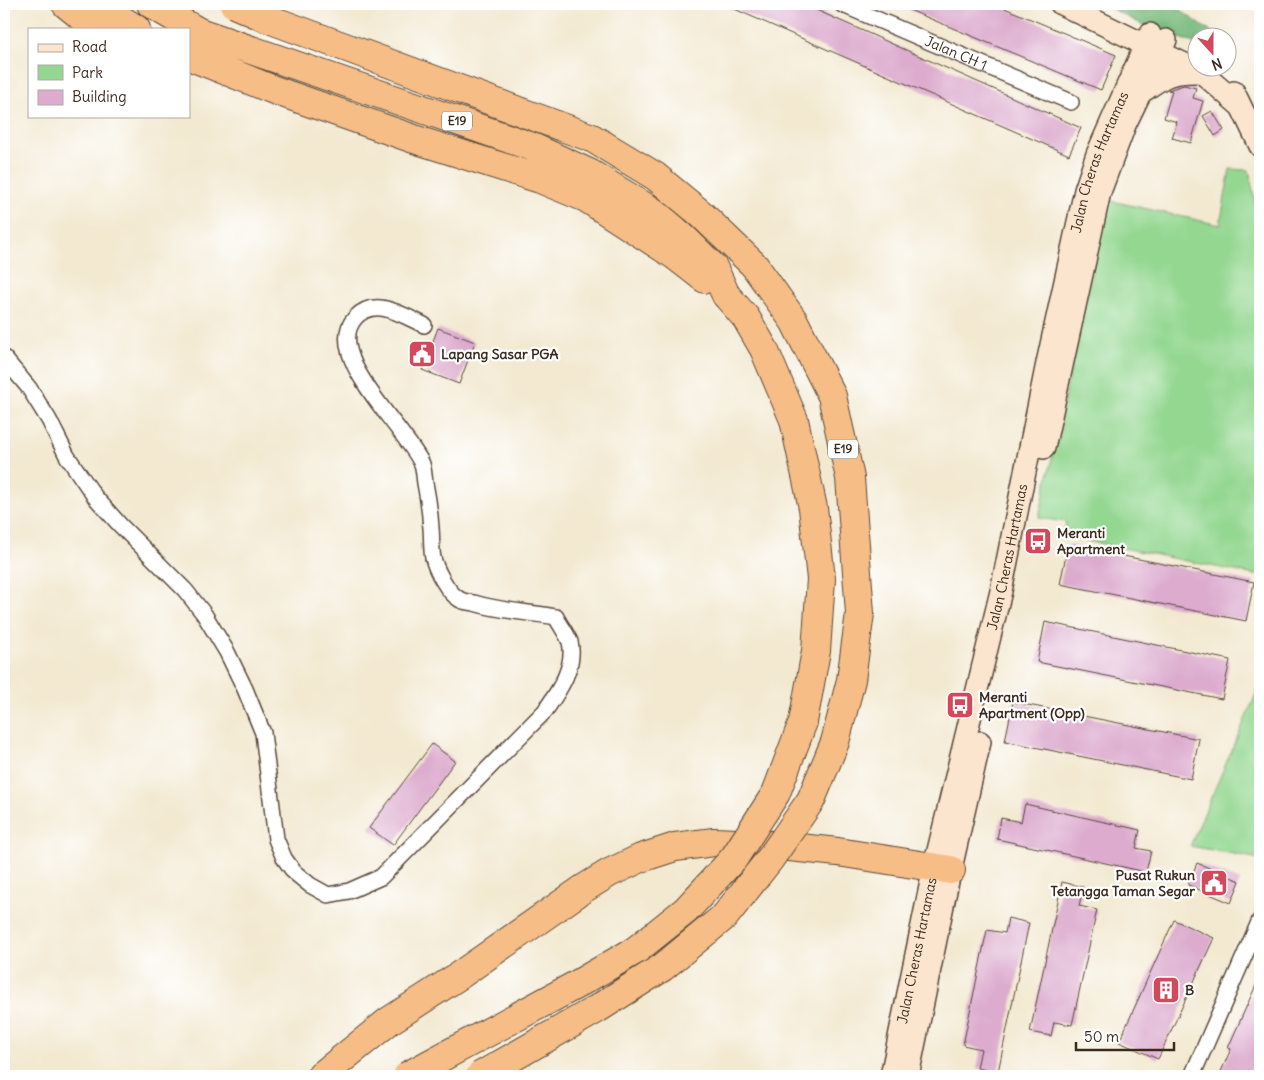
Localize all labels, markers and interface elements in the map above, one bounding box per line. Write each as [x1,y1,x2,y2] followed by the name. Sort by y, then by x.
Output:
[28,28,190,118] legend
[1186,28,1236,78] north arrow
[922,32,990,74] street label: Jalan CH 1
[72,37,107,56] text: Road
[1209,54,1224,74] text: N
[72,63,103,82] text: Park
[72,87,127,106] text: Building
[1067,89,1132,235] street label: Jalan Cheras Hartamas
[442,112,472,130] road number: E19
[407,339,437,369] public building icon: Lapang Sasar PGA
[441,345,558,363] place label: Lapang Sasar PGA
[828,439,858,458] road number: E19
[983,482,1031,632] street label: Jalan Cheras Hartamas
[1057,524,1125,558] place label: Meranti Apartment
[1023,526,1053,556] bus stop icon: Meranti Apartment
[979,688,1085,722] place label: Meranti Apartment (Opp)
[945,690,975,720] bus stop icon: Meranti Apartment (Opp)
[1050,866,1195,900] place label: Pusat Rukun Tetangga Taman Segar
[1199,868,1229,898] public building icon: Pusat Rukun Tetangga Taman Segar
[893,876,941,1025] street label: Jalan Cheras Hartamas
[1151,975,1181,1005] building icon: B
[1185,981,1194,999] place label: B
[1076,1020,1174,1052] scale bar
[1084,1027,1119,1046] text: 50 m

